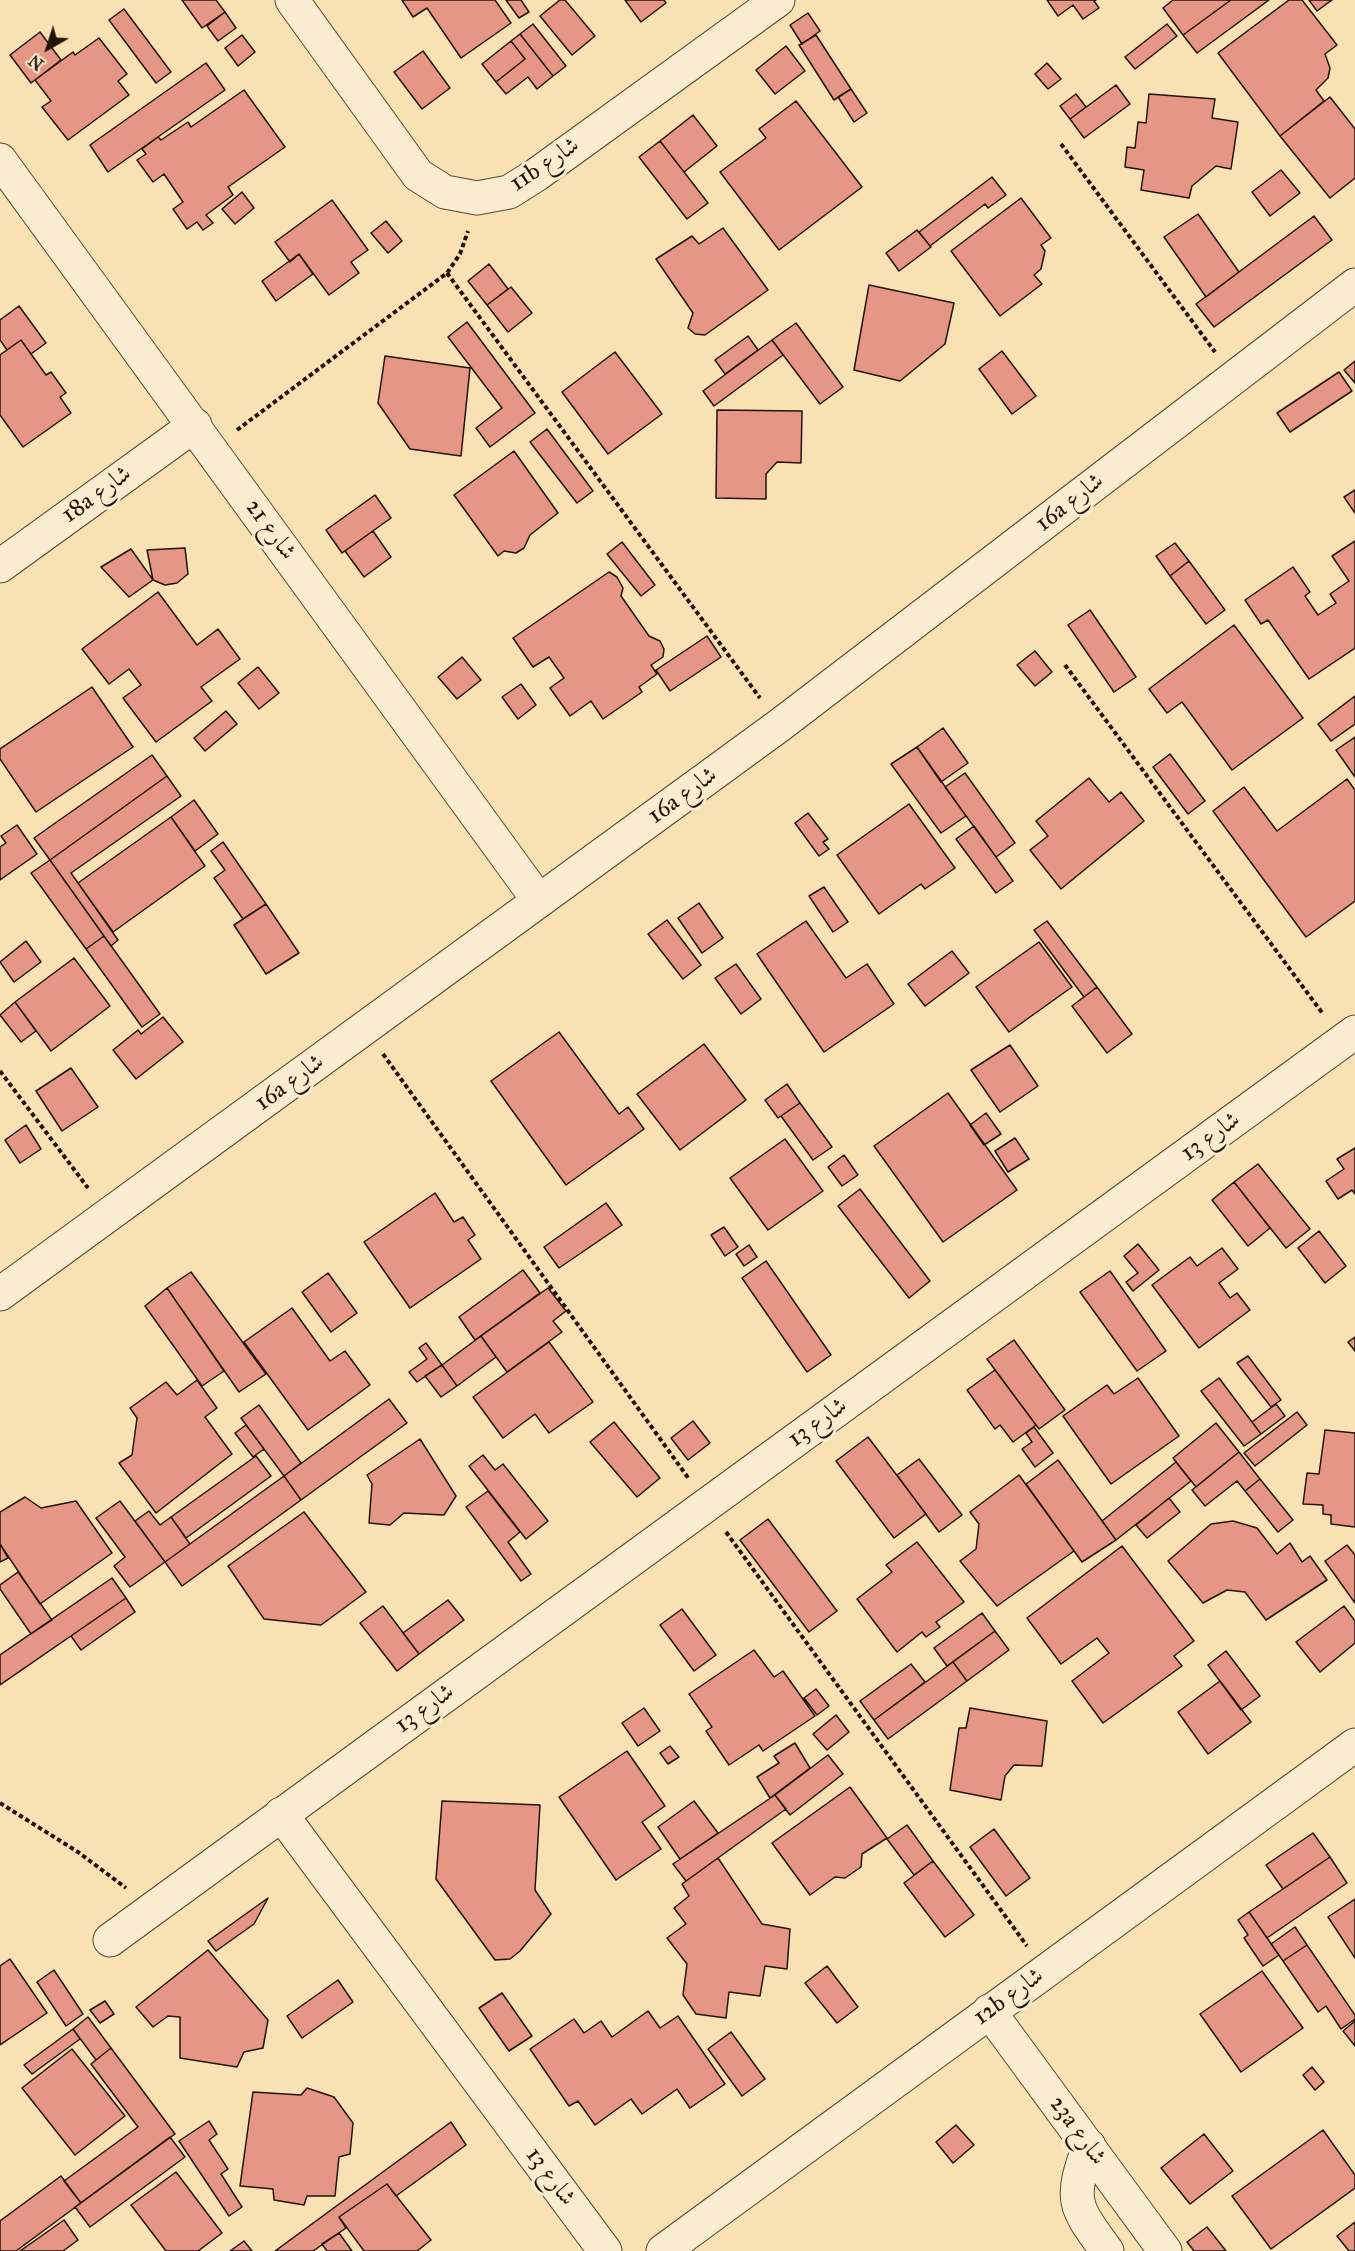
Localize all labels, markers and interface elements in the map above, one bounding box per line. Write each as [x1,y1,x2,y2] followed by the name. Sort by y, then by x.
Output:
[18,18,78,78] north arrow
[25,51,48,74] text: N
[505,131,585,199] street label: 11b شارع
[56,460,138,530] street label: 18a شارع
[1030,467,1110,539] street label: 16a شارع
[238,494,302,566] street label: شارع 21
[643,761,723,831] street label: 16a شارع
[250,1048,330,1118] street label: 16a شارع
[1176,1106,1246,1168] street label: شارع 13
[783,1392,853,1454] street label: شارع 13
[390,1678,460,1740] street label: شارع 13
[968,1962,1050,2032] street label: 12b شارع
[1042,2091,1112,2171] street label: 23a شارع
[519,2142,581,2212] street label: شارع 13

